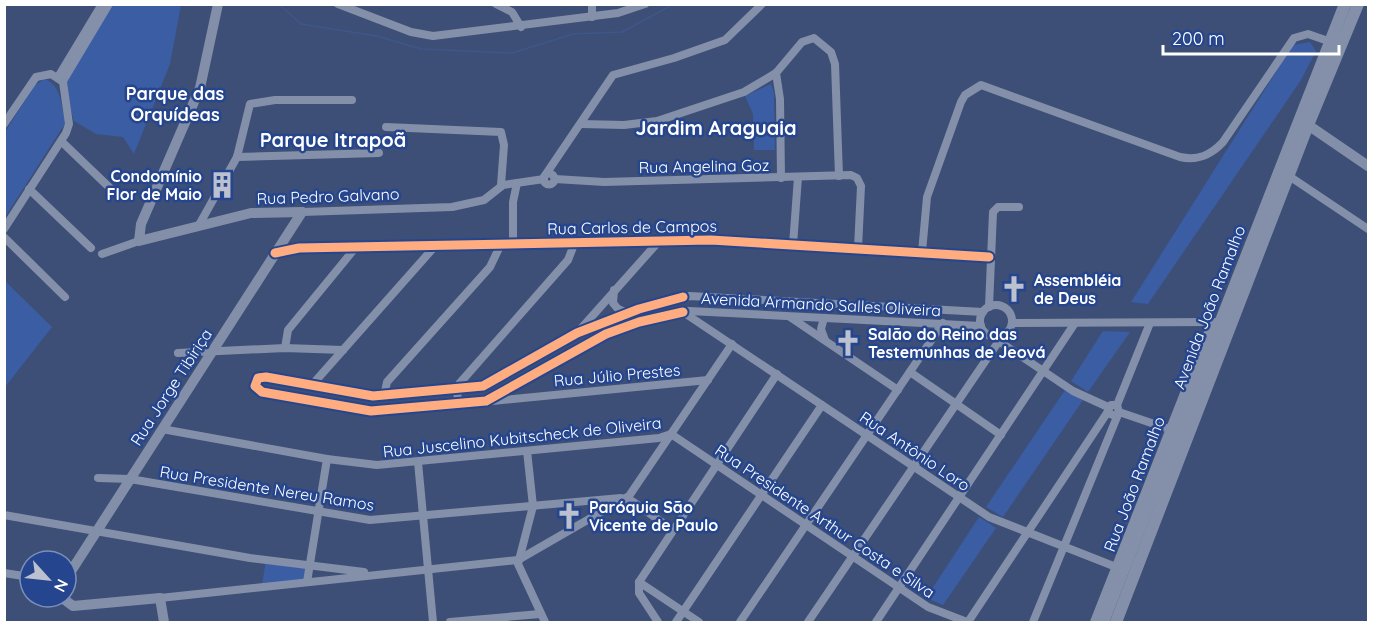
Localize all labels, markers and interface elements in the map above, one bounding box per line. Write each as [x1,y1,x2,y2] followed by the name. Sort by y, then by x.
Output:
[1163,18,1338,56] scale bar
[1172,27,1225,50] text: 200 m
[126,82,224,126] district label: Parque das Orquídeas
[635,115,797,140] district label: Jardim Araguaia
[260,127,406,152] district label: Parque Itrapoã
[638,155,770,177] street label: Rua Angelina Goz
[107,166,202,204] place label: Condomínio Flor de Maio
[207,170,237,200] building icon: Condomínio Flor de Maio
[256,184,400,208] street label: Rua Pedro Galvano
[547,216,717,238] street label: Rua Carlos de Campos
[1169,222,1249,392] street label: Avenida João Ramalho
[1034,270,1121,308] place label: Assembléia de Deus
[999,274,1029,304] church icon: Assembléia de Deus
[701,288,941,320] street label: Avenida Armando Salles Oliveira
[868,324,1046,362] place label: Salão do Reino das Testemunhas de Jeová
[126,325,216,449] street label: Rua Jorge Tibiriça
[833,328,863,358] church icon: Salão do Reino das Testemunhas de Jeová
[553,360,681,390] street label: Rua Júlio Prestes
[856,407,974,495] street label: Rua Antônio Loro
[382,412,662,462] street label: Rua Juscelino Kubitscheck de Oliveira
[1099,413,1169,555] street label: Rua João Ramalho
[711,440,939,602] street label: Rua Presidente Arthur Costa e Silva
[158,461,376,515] street label: Rua Presidente Nereu Ramos
[589,497,718,535] place label: Paróquia São Vicente de Paulo
[554,501,584,531] church icon: Paróquia São Vicente de Paulo
[18,549,78,609] north arrow
[50,576,73,596] text: N

